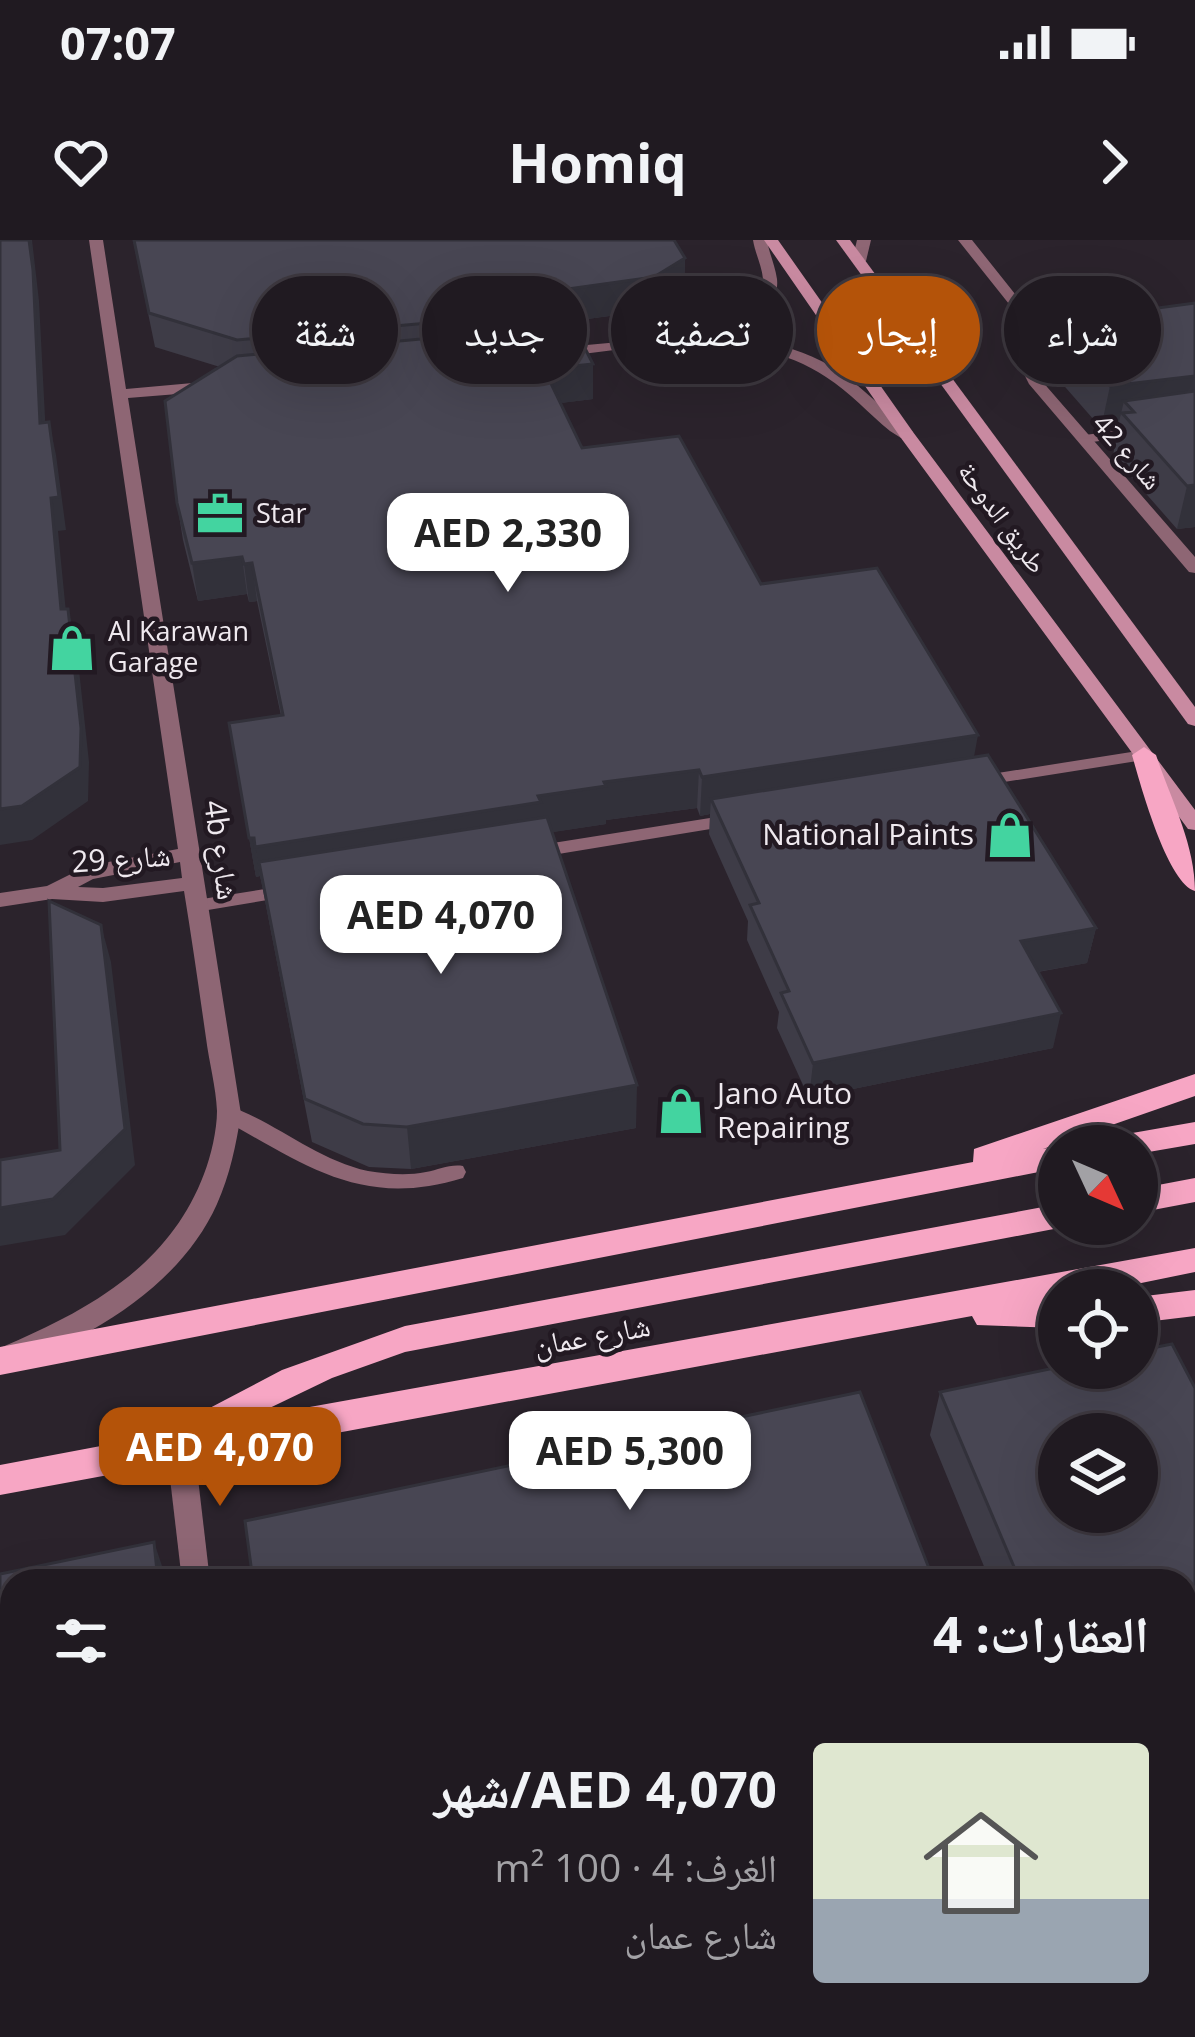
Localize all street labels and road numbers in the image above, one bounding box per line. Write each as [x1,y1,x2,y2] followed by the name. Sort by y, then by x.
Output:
[1085,405,1171,497] street label: شارع 42
[950,454,1056,580] street label: طريق الدوحة
[195,797,250,902] street label: 4b شارع
[70,834,172,881] street label: شارع 29
[530,1304,653,1365] street label: شارع عمان

